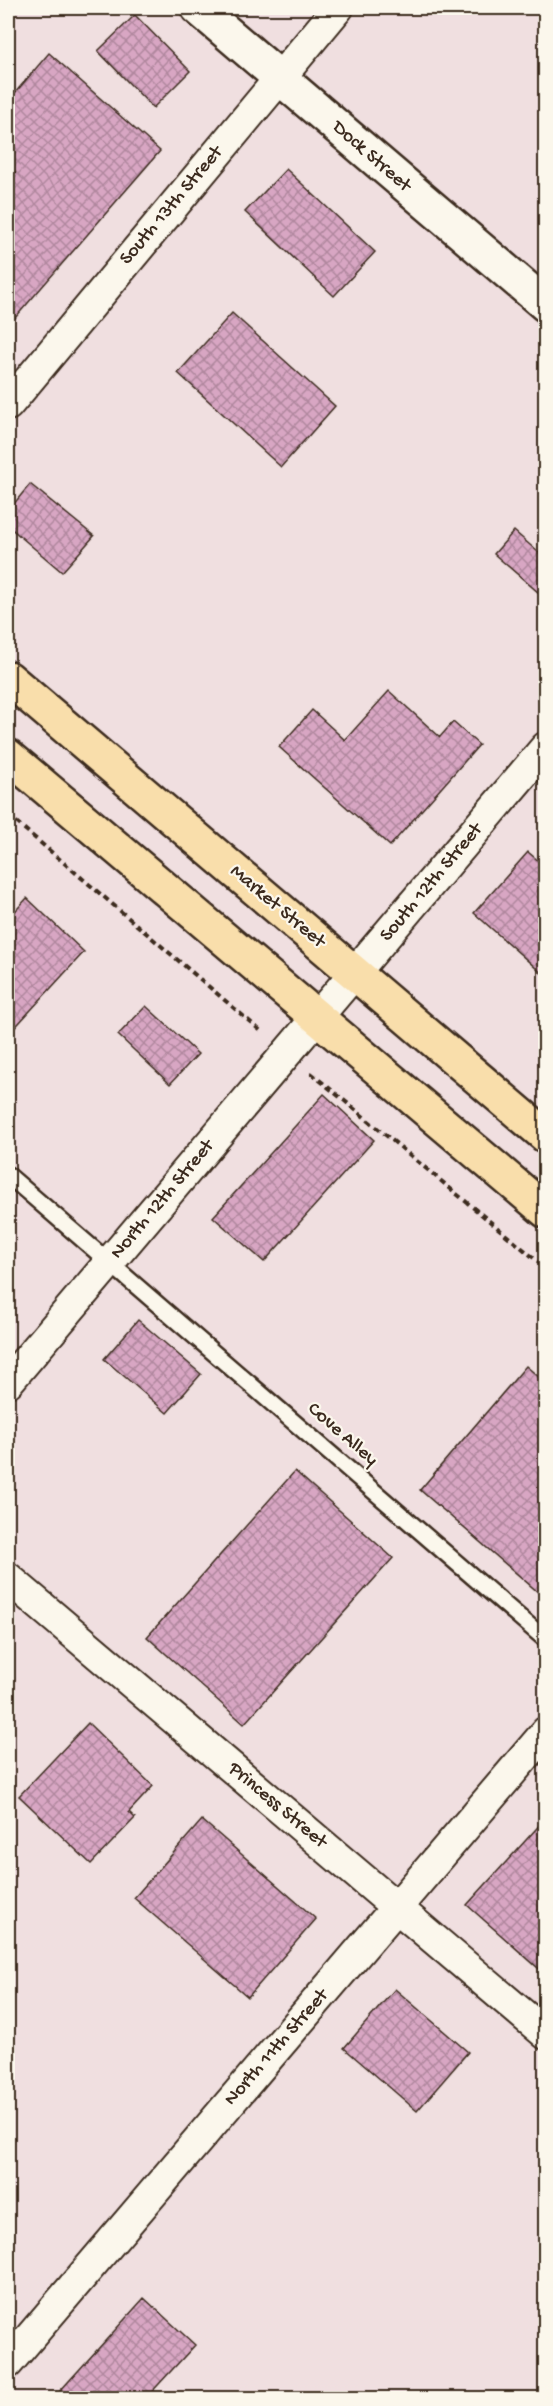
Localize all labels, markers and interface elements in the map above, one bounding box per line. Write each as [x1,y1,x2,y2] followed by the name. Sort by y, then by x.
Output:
[325,115,417,199] street label: Dock Street
[116,140,230,270] street label: South 13th Street
[376,818,489,947] street label: South 12th Street
[225,860,331,955] street label: Market Street
[106,1134,221,1264] street label: North 12th Street
[302,1398,382,1472] street label: Cove Alley
[222,1757,332,1855] street label: Princess Street
[220,1983,335,2111] street label: North 11th Street

